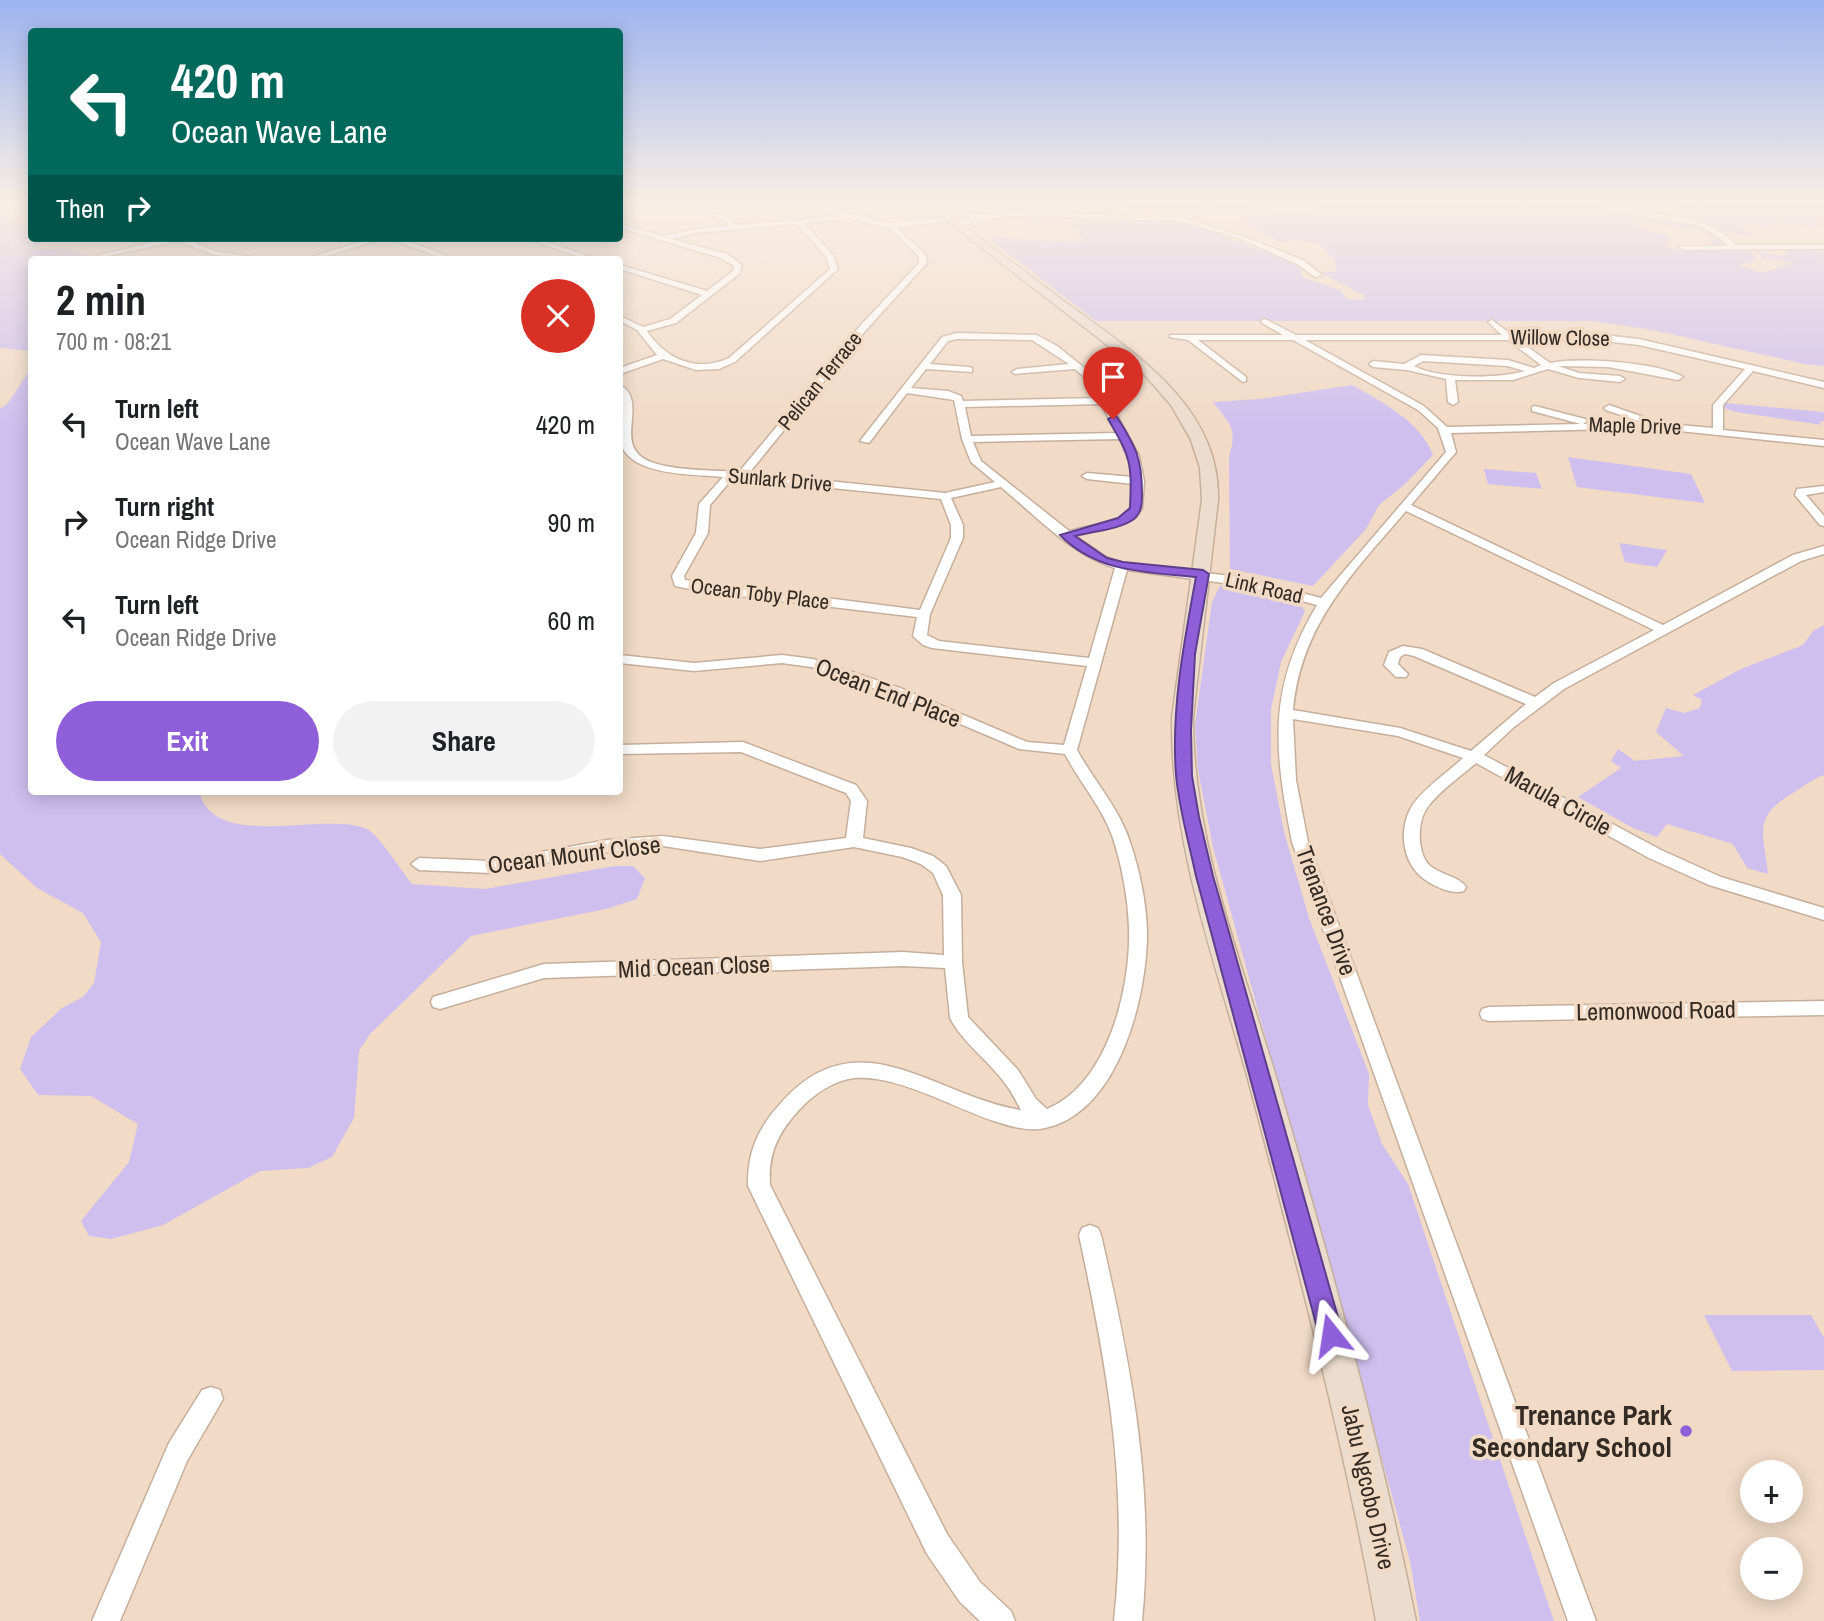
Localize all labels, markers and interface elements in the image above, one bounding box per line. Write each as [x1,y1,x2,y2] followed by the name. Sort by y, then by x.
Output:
[171,47,285,113] text: 420 m
[56,56,147,147] icon: left
[171,110,387,153] text: Ocean Wave Lane
[119,189,157,227] icon: right
[56,191,105,226] text: Then
[56,272,146,328] text: 2 min
[521,279,595,353] button: close
[1510,322,1610,353] street label: Willow Close
[771,325,868,436] street label: Pelican Terrace
[56,326,171,357] text: 700 m · 08:21
[1083,347,1143,419] pin
[1094,358,1132,396] icon: arrive
[115,391,199,426] text: Turn left
[56,405,94,443] icon: left
[536,407,595,442] text: 420 m
[1588,409,1682,442] street label: Maple Drive
[115,426,271,457] text: Ocean Wave Lane
[727,461,833,498] street label: Sunlark Drive
[115,489,214,524] text: Turn right
[56,503,94,541] icon: right
[548,505,595,540] text: 90 m
[115,524,276,555] text: Ocean Ridge Drive
[1223,565,1306,610] street label: Link Road
[689,571,831,616] street label: Ocean Toby Place
[115,587,199,622] text: Turn left
[56,601,94,639] icon: left
[548,603,595,638] text: 60 m
[115,622,276,653] text: Ocean Ridge Drive
[811,650,966,734] street label: Ocean End Place
[56,701,319,781] button: Exit
[333,701,595,781] button: Share
[1500,758,1617,842] street label: Marula Circle
[486,828,662,880] street label: Ocean Mount Close
[1289,842,1365,980] street label: Trenance Drive
[617,947,771,985] street label: Mid Ocean Close
[1576,993,1736,1027] street label: Lemonwood Road
[1294,1298,1368,1372] position arrow
[1472,1396,1672,1466] place label: Trenance Park Secondary School
[1334,1401,1404,1572] street label: Jabu Ngcobo Drive
[1678,1423,1694,1439] marker: Trenance Park Secondary School
[1740,1460,1803,1600] map controls
[1740,1460,1803,1523] button: +
[1740,1537,1803,1600] button: −

